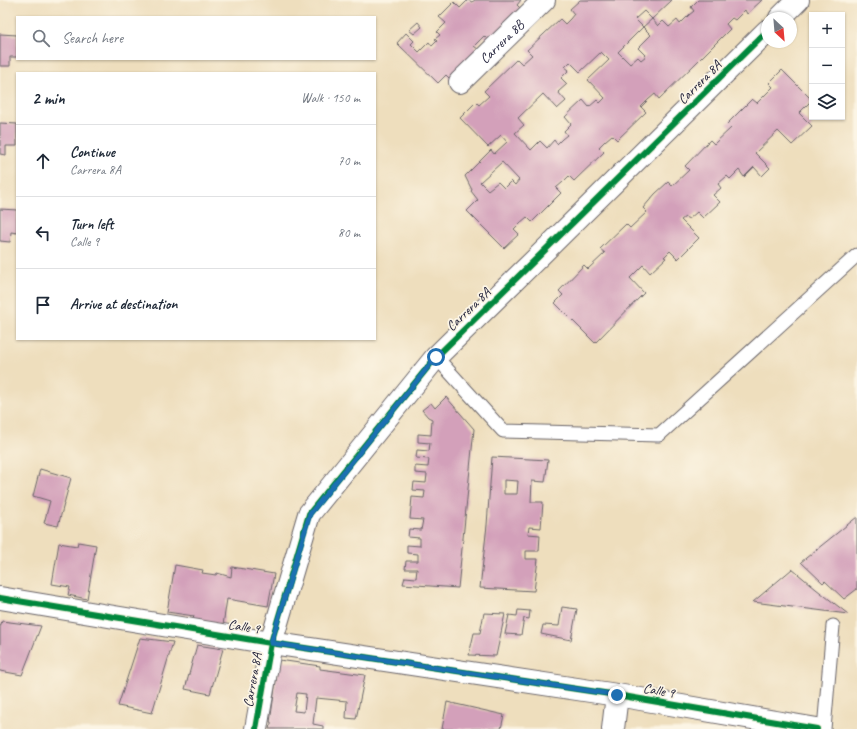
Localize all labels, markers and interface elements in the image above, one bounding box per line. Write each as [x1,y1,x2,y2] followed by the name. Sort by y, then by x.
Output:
[761,12,797,48] north arrow
[809,12,845,120] map controls
[809,12,845,48] button: +
[476,15,529,67] street label: Carrera 8B
[16,16,376,60] search box
[30,27,52,49] icon: search
[62,29,123,48] text: Search here
[809,48,845,84] button: −
[674,56,725,108] street label: Carrera 8A
[809,84,845,120] button: layers
[32,88,65,109] text: 2 min
[301,90,360,106] text: Walk · 150 m
[70,143,115,162] text: Continue
[32,150,54,172] icon: ahead
[338,153,360,169] text: 70 m
[70,162,121,178] text: Carrera 8A
[70,215,113,234] text: Turn left
[32,222,54,244] icon: left
[338,225,360,241] text: 80 m
[70,234,99,250] text: Calle 9
[443,284,495,335] street label: Carrera 8A
[32,294,54,316] icon: arrive
[70,295,177,314] text: Arrive at destination
[427,348,445,366] route start
[227,616,263,638] street label: Calle 9
[239,651,266,709] street label: Carrera 8A
[642,679,678,702] street label: Calle 9
[608,686,626,704] route end

